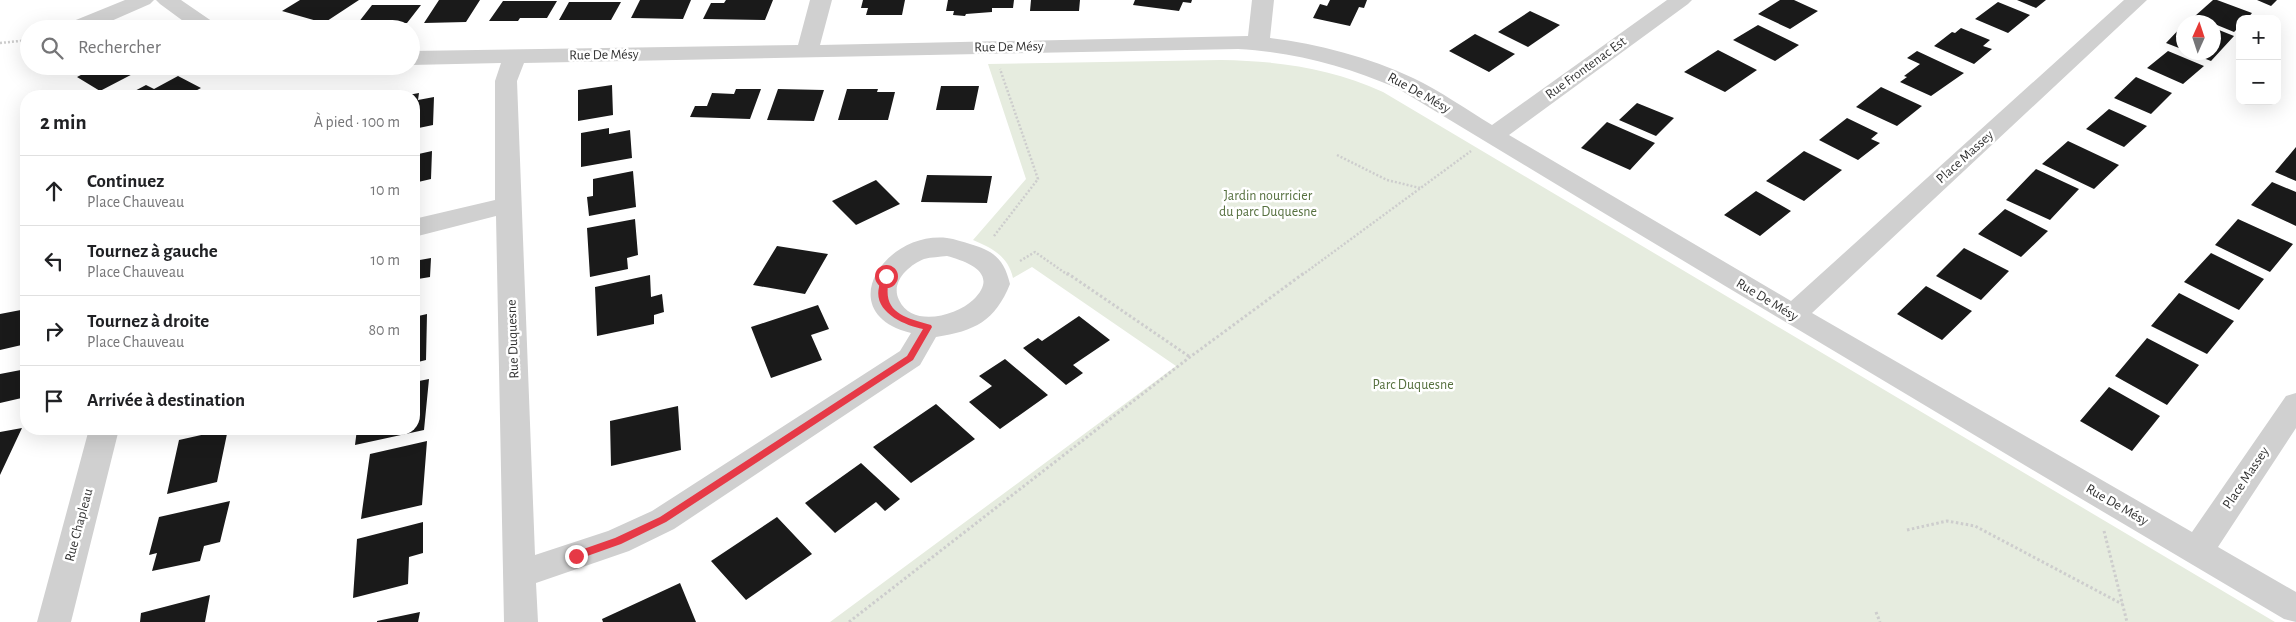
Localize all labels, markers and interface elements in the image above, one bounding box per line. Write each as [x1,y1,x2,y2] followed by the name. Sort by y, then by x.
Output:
[2176,15,2221,60] north arrow
[2236,15,2281,105] map controls
[2236,15,2281,60] button: +
[20,20,420,75] search box
[38,34,66,62] icon: search
[1543,34,1629,102] street label: Rue Frontenac Est
[78,38,161,57] text: Rechercher
[974,39,1044,55] street label: Rue De Mésy
[569,47,639,63] street label: Rue De Mésy
[2236,60,2281,105] button: −
[1385,70,1453,116] street label: Rue De Mésy
[40,112,87,133] text: 2 min
[314,114,400,130] text: À pied · 100 m
[1934,128,1996,186] street label: Place Massey
[87,172,164,191] text: Continuez
[40,177,68,205] icon: ahead
[371,182,400,198] text: 10 m
[1219,189,1317,219] park label: Jardin nourricier du parc Duquesne
[87,194,184,210] text: Place Chauveau
[87,242,218,261] text: Tournez à gauche
[40,247,68,275] icon: left
[371,252,400,268] text: 10 m
[87,264,184,280] text: Place Chauveau
[875,265,898,288] route start
[1734,276,1800,324] street label: Rue De Mésy
[505,299,521,379] street label: Rue Duquesne
[87,312,209,331] text: Tournez à droite
[40,317,68,345] icon: right
[369,322,400,338] text: 80 m
[87,334,184,350] text: Place Chauveau
[1372,378,1454,392] park label: Parc Duquesne
[40,387,68,415] icon: arrive
[87,391,245,410] text: Arrivée à destination
[2220,444,2272,512] street label: Place Massey
[2083,482,2151,528] street label: Rue De Mésy
[63,487,95,563] street label: Rue Chapleau
[565,545,588,568] route end

